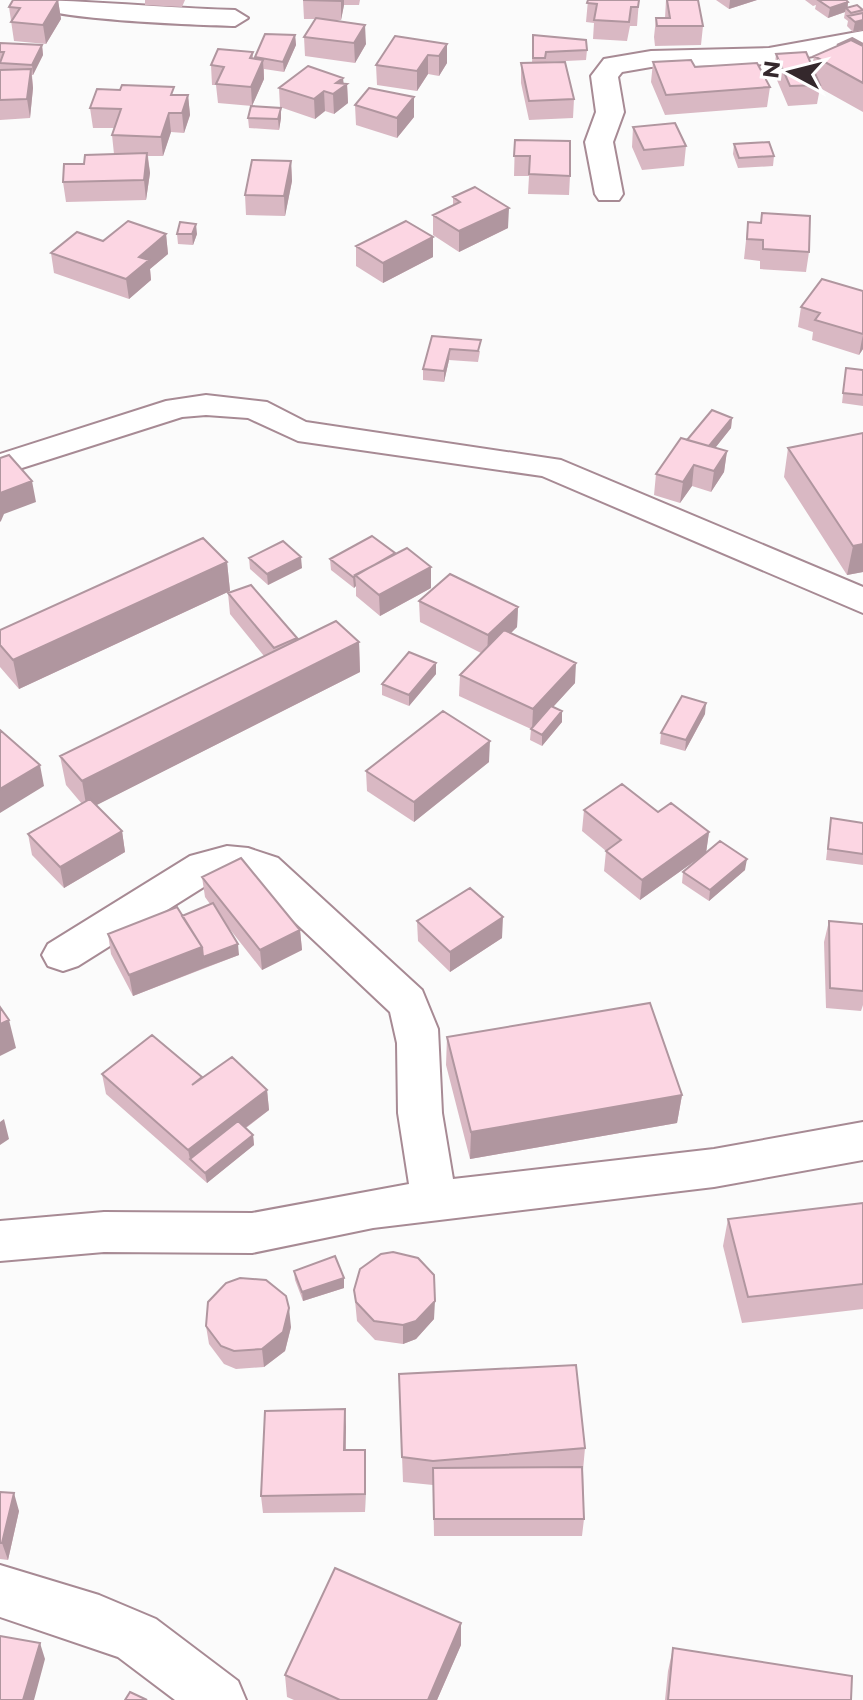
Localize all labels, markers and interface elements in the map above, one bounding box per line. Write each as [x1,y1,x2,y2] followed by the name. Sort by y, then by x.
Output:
[751,32,831,112] north arrow
[757,59,786,80] text: N

